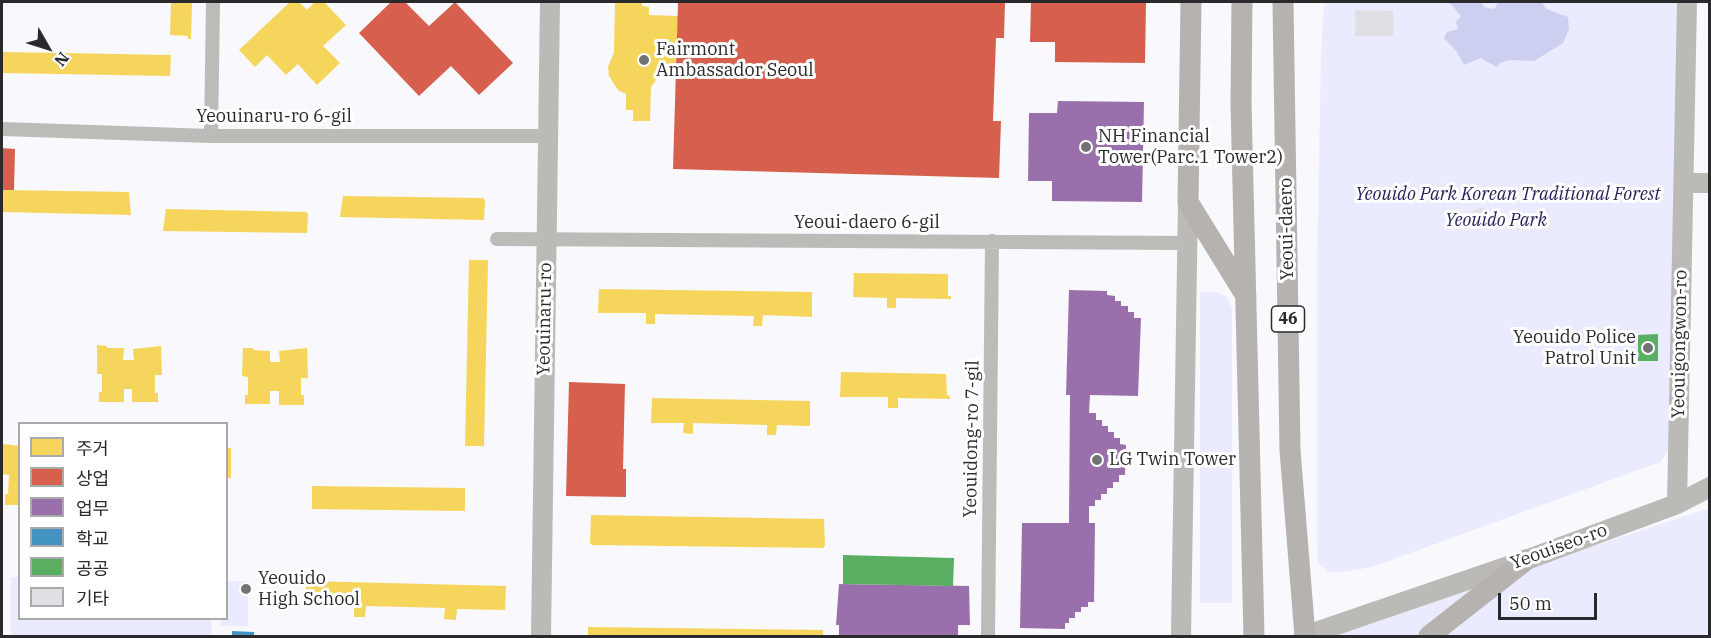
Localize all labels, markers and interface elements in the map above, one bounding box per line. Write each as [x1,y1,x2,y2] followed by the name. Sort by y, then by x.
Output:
[18,18,78,78] north arrow
[656,39,814,82] place label: Fairmont Ambassador Seoul
[50,48,74,71] text: N
[637,53,651,67] marker: Fairmont Ambassador Seoul
[196,106,352,128] street label: Yeouinaru-ro 6-gil
[1098,126,1283,168] place label: NH Financial Tower(Parc.1 Tower2)
[1079,140,1093,154] marker: NH Financial Tower(Parc.1 Tower2)
[1275,177,1299,281] street label: Yeoui-daero
[1355,184,1661,206] park label: Yeouido Park Korean Traditional Forest
[1445,210,1547,232] park label: Yeouido Park
[794,212,940,234] street label: Yeoui-daero 6-gil
[533,262,557,376] street label: Yeouinaru-ro
[1668,269,1692,419] street label: Yeouigongwon-ro
[1272,306,1304,332] road number: 46
[1513,327,1636,370] place label: Yeouido Police Patrol Unit
[1641,341,1655,355] marker: Yeouido Police Patrol Unit
[960,360,984,518] street label: Yeouidong-ro 7-gil
[18,422,228,620] legend
[76,437,109,460] text: 주거
[1109,449,1236,471] place label: LG Twin Tower
[1090,453,1104,467] marker: LG Twin Tower
[76,467,109,490] text: 상업
[76,497,109,520] text: 업무
[1508,520,1610,574] street label: Yeouiseo-ro
[76,527,109,550] text: 학교
[76,557,109,580] text: 공공
[258,568,360,610] place label: Yeouido High School
[1501,581,1600,619] scale bar
[239,582,253,596] marker: Yeouido High School
[76,587,109,610] text: 기타
[1509,592,1552,615] text: 50 m

